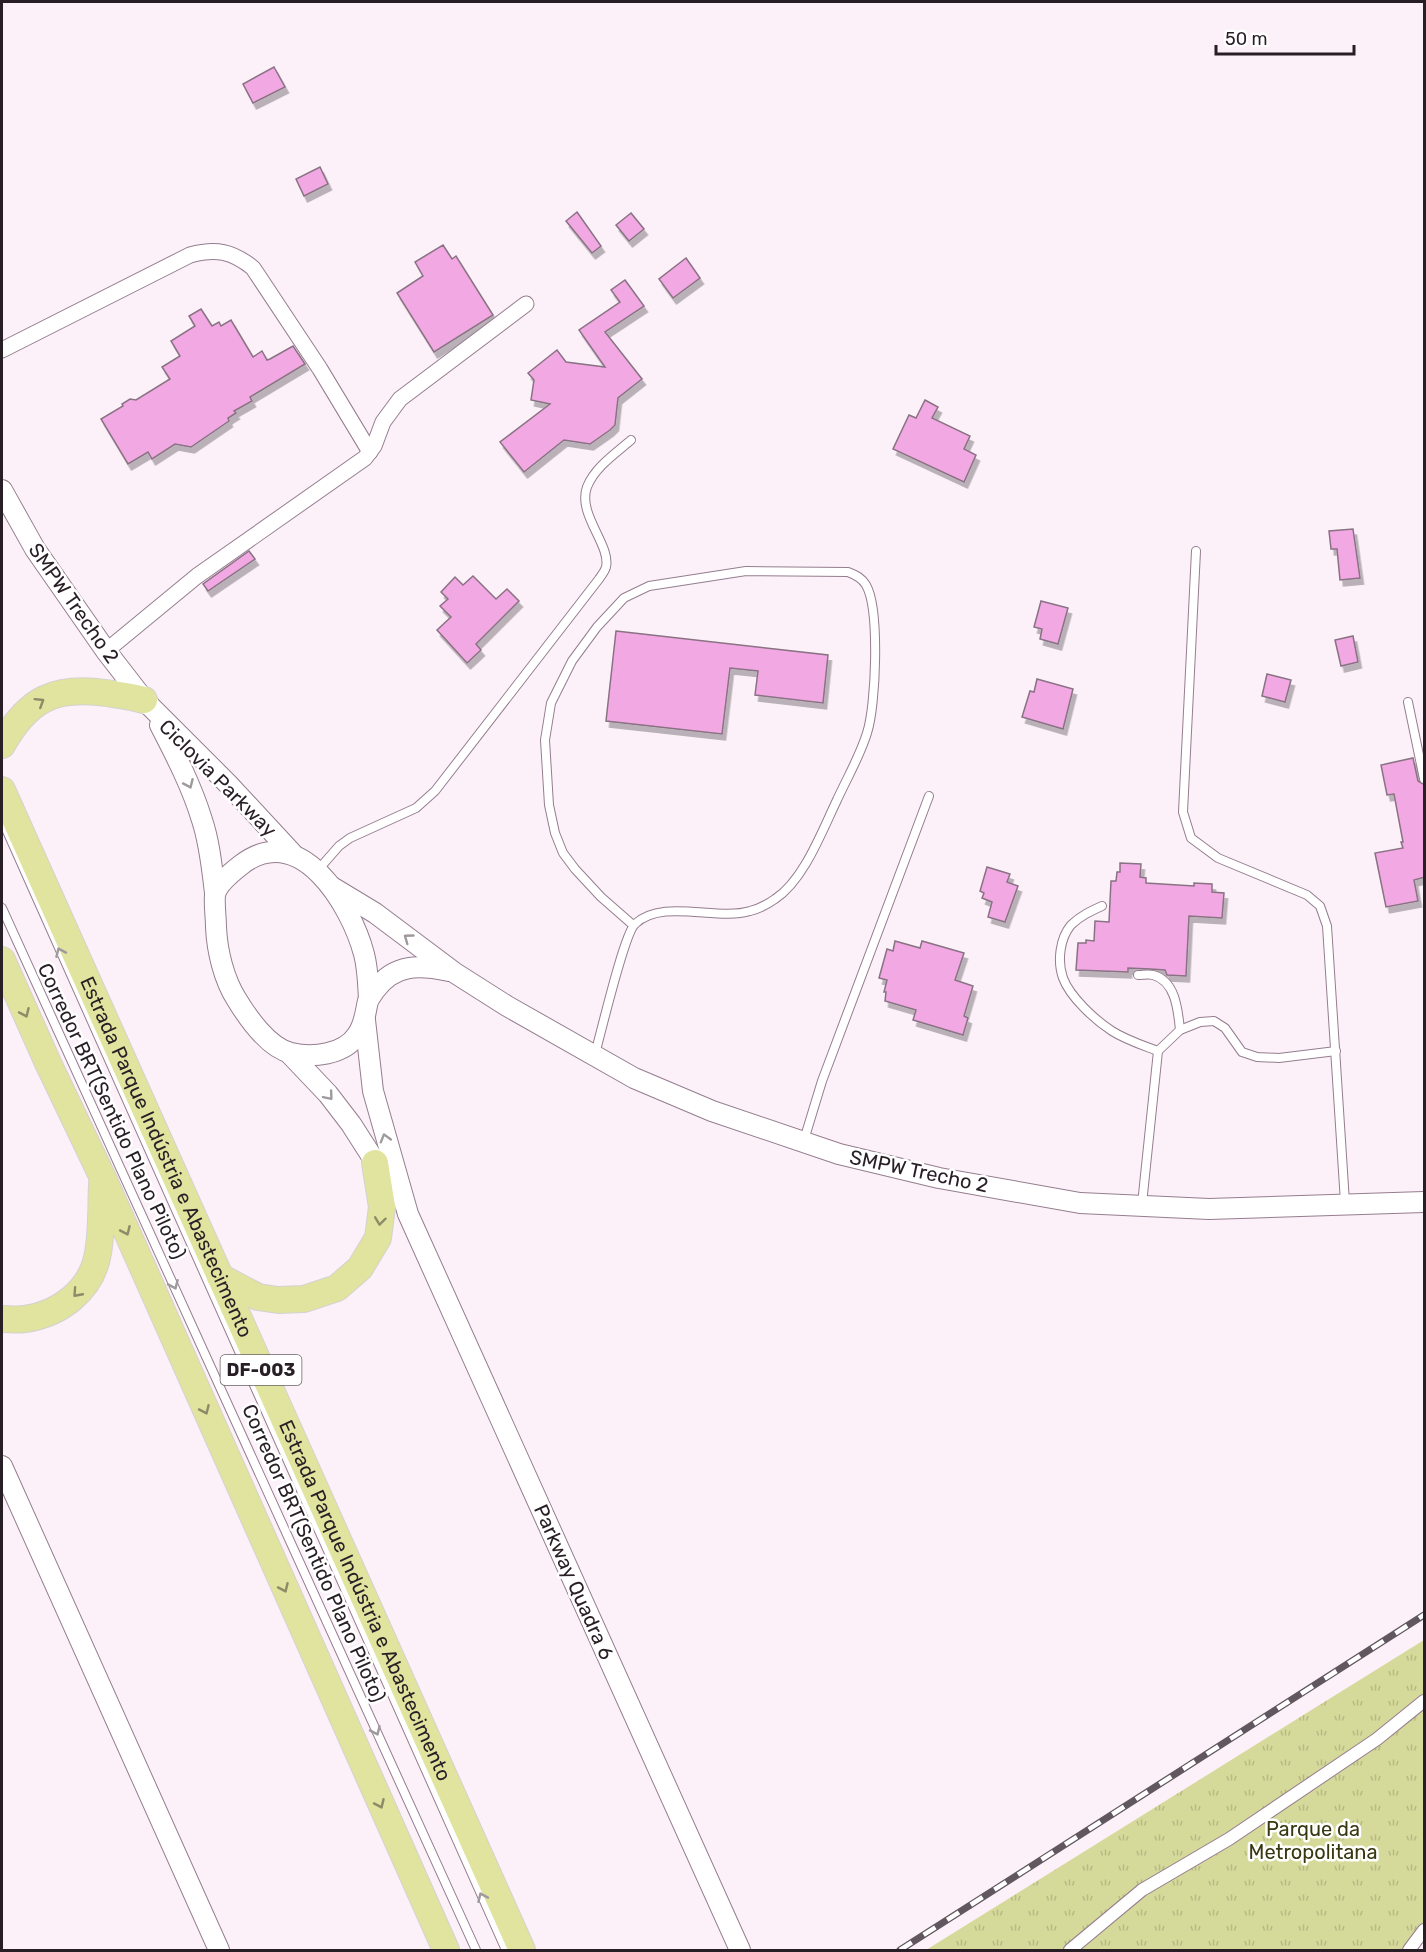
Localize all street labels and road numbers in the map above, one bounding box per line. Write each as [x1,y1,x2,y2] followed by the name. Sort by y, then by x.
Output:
[24,538,124,668] street label: SMPW Trecho 2
[154,714,282,842] street label: Ciclovia Parkway
[33,959,191,1263] street label: Corredor BRT(Sentido Plano Piloto)
[75,973,258,1341] street label: Estrada Parque Indústria e Abastecimento
[848,1145,990,1197] street label: SMPW Trecho 2
[220,1355,302,1385] road number: DF-003
[237,1400,391,1706] street label: Corredor BRT(Sentido Plano Piloto)
[274,1416,457,1785] street label: Estrada Parque Indústria e Abastecimento
[529,1501,619,1663] street label: Parkway Quadra 6

